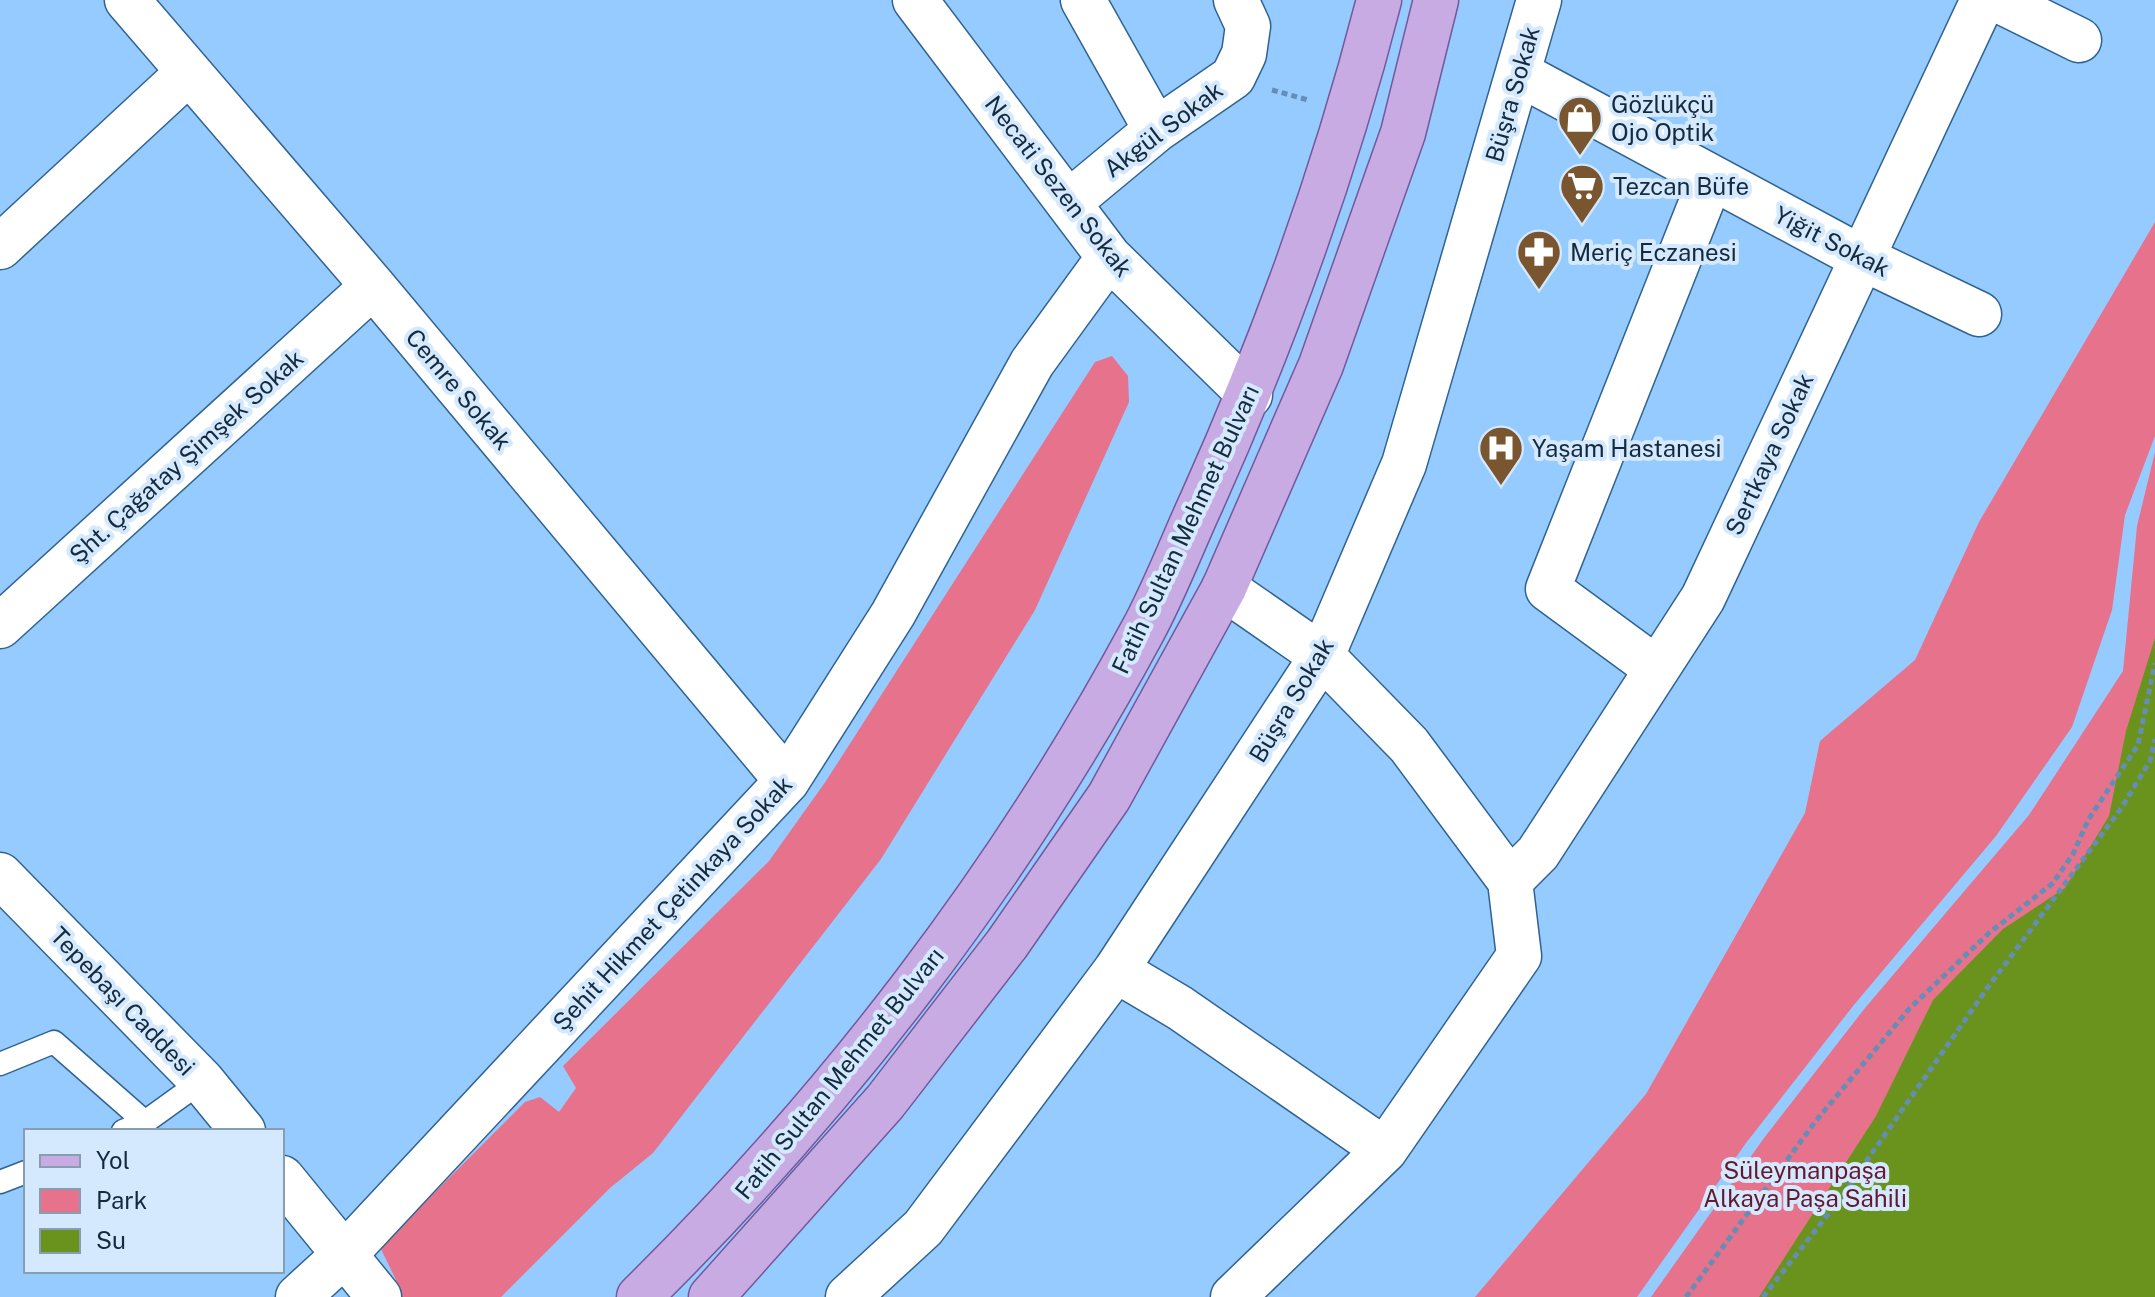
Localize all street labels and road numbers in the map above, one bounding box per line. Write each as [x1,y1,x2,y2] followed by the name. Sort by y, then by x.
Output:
[1479,23,1545,165] street label: Büşra Sokak
[1098,75,1228,183] street label: Akgül Sokak
[980,90,1138,282] street label: Necati Sezen Sokak
[1770,200,1894,282] street label: Yiğit Sokak
[400,323,518,455] street label: Cemre Sokak
[63,344,309,568] street label: Şht. Çağatay Şimşek Sokak
[1719,369,1819,539] street label: Sertkaya Sokak
[1106,380,1264,678] street label: Fatih Sultan Mehmet Bulvarı
[1243,633,1339,767] street label: Büşra Sokak
[547,770,797,1036] street label: Şehit Hikmet Çetinkaya Sokak
[45,921,201,1081] street label: Tepebaşı Caddesi
[729,942,949,1204] street label: Fatih Sultan Mehmet Bulvarı

